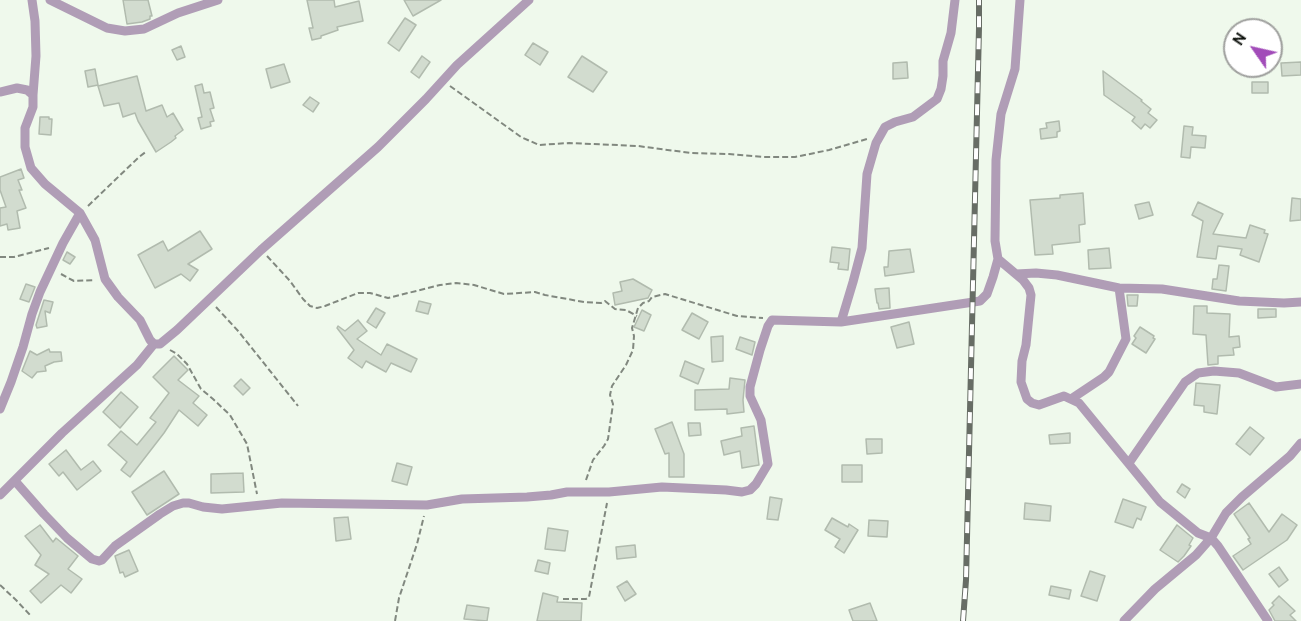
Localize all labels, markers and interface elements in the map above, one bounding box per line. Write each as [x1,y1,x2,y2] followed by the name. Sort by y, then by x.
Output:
[1223,18,1283,78] north arrow
[1228,29,1250,49] text: N

